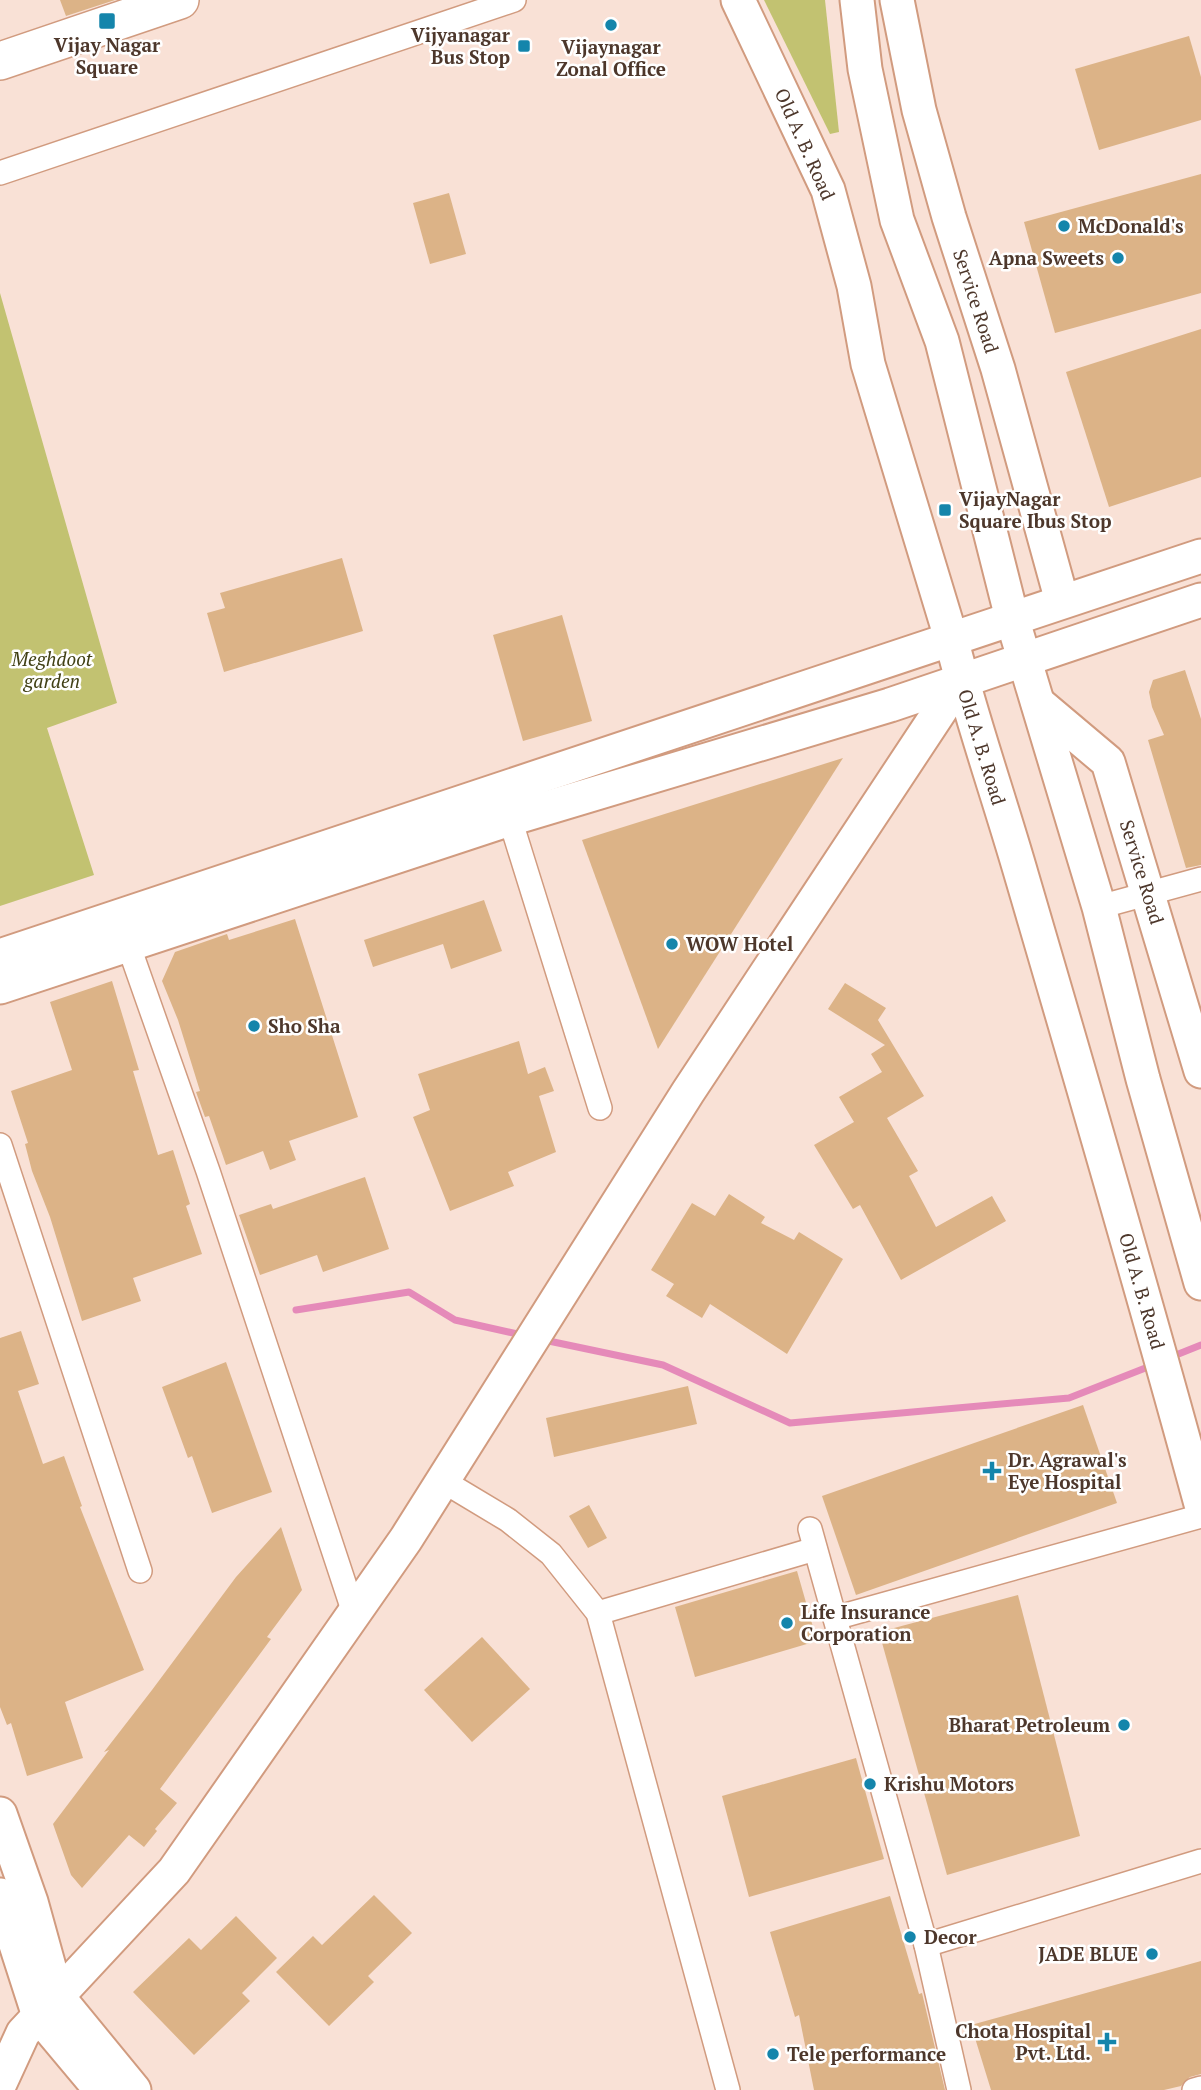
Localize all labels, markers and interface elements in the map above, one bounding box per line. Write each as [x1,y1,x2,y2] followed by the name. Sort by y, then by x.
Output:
[97,11,117,31] marker: Vijay Nagar Square
[603,17,619,33] marker: Vijaynagar Zonal Office
[411,22,511,69] place label: Vijyanagar Bus Stop
[54,32,161,79] place label: Vijay Nagar Square
[556,34,666,81] place label: Vijaynagar Zonal Office
[516,38,532,54] marker: Vijyanagar Bus Stop
[770,84,841,204] street label: Old A. B. Road
[1078,213,1184,238] place label: McDonald's
[1056,218,1072,234] marker: McDonald's
[989,245,1104,270] place label: Apna Sweets
[948,246,1005,356] street label: Service Road
[1110,250,1126,266] marker: Apna Sweets
[959,486,1112,533] place label: VijayNagar Square Ibus Stop
[937,502,953,518] marker: VijayNagar Square Ibus Stop
[11,646,93,693] park label: Meghdoot garden
[953,686,1012,808] street label: Old A. B. Road
[1115,817,1170,927] street label: Service Road
[686,931,793,956] place label: WOW Hotel
[664,936,680,952] marker: WOW Hotel
[268,1013,341,1038] place label: Sho Sha
[246,1018,262,1034] marker: Sho Sha
[1114,1230,1171,1352] street label: Old A. B. Road
[1008,1447,1127,1494] place label: Dr. Agrawal's Eye Hospital
[982,1461,1002,1481] marker: Dr. Agrawal's Eye Hospital
[801,1599,930,1646] place label: Life Insurance Corporation
[779,1615,795,1631] marker: Life Insurance Corporation
[949,1712,1110,1737] place label: Bharat Petroleum
[1116,1717,1132,1733] marker: Bharat Petroleum
[884,1771,1015,1796] place label: Krishu Motors
[862,1776,878,1792] marker: Krishu Motors
[924,1924,977,1949] place label: Decor
[902,1929,918,1945] marker: Decor
[1038,1941,1138,1966] place label: JADE BLUE
[1144,1946,1160,1962] marker: JADE BLUE
[955,2018,1091,2065] place label: Chota Hospital Pvt. Ltd.
[1097,2032,1117,2052] marker: Chota Hospital Pvt. Ltd.
[787,2041,946,2066] place label: Tele performance
[765,2046,781,2062] marker: Tele performance

